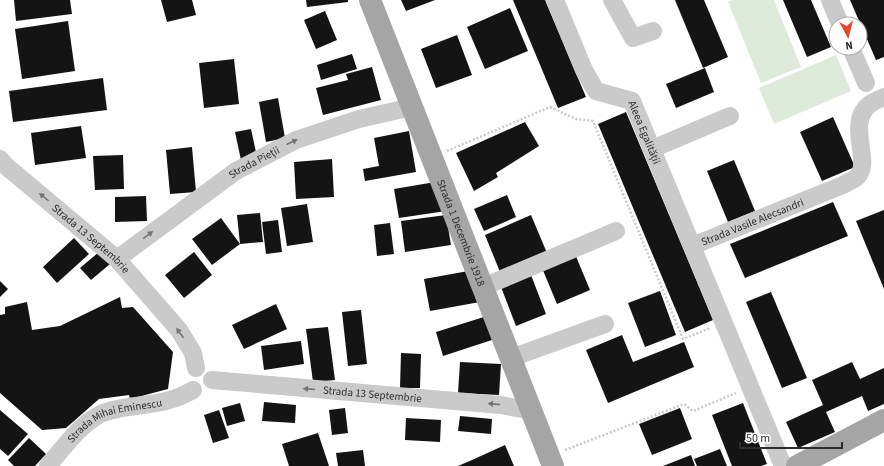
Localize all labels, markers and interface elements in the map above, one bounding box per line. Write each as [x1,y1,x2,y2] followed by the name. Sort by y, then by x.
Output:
[828,16,868,56] north arrow
[845,38,854,53] text: N
[625,98,665,166] street label: Aleea Egalității
[287,139,298,145] one-way arrow
[225,142,282,182] street label: Strada Pieții
[434,177,489,289] street label: Strada 1 Decembrie 1918
[39,193,50,202] one-way arrow
[699,194,806,249] street label: Strada Vasile Alecsandri
[49,200,134,277] street label: Strada 13 Septembrie
[143,231,153,239] one-way arrow
[176,327,184,338] one-way arrow
[322,382,423,406] street label: Strada 13 Septembrie
[303,385,315,392] one-way arrow
[63,395,163,446] street label: Strada Mihai Eminescu
[488,401,500,408] one-way arrow
[740,424,842,450] scale bar
[746,430,770,447] text: 50 m

